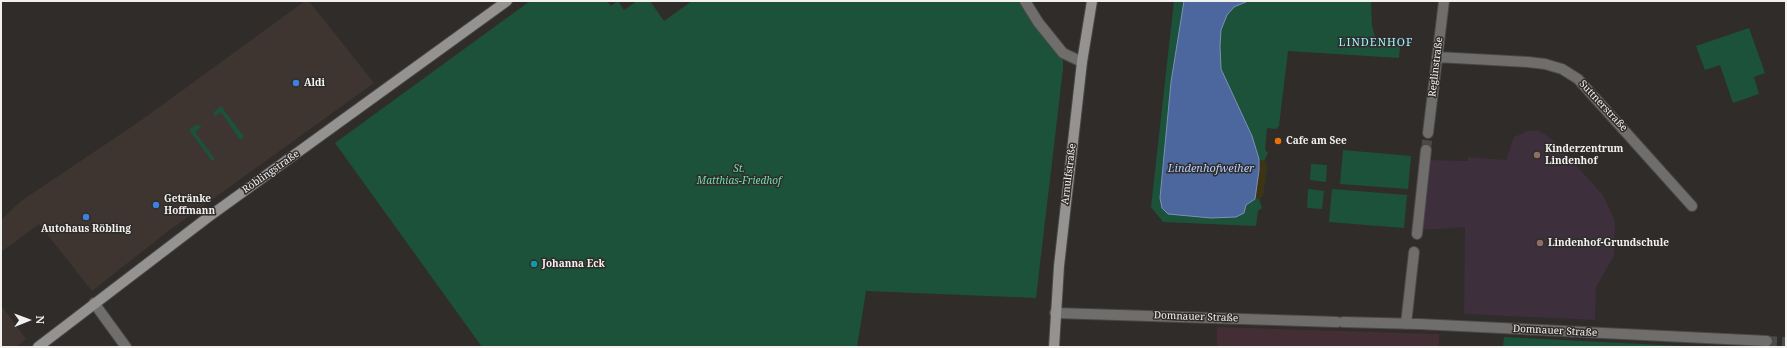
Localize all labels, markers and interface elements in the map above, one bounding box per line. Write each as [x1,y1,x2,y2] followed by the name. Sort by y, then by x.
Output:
[1339,36,1413,50] district label: LINDENHOF
[1426,36,1446,98] street label: Reglinstraße
[304,77,325,89] place label: Aldi
[291,78,301,88] marker: Aldi
[1576,78,1630,134] street label: Suttnerstraße
[1286,135,1347,147] place label: Cafe am See
[1273,136,1283,146] marker: Cafe am See
[1059,143,1079,205] street label: Arnulfstraße
[1545,143,1623,166] place label: Kinderzentrum Lindenhof
[240,148,302,196] street label: Röblingstraße
[1532,150,1542,160] marker: Kinderzentrum Lindenhof
[1168,162,1254,176] water label: Lindenhofweiher
[697,163,781,186] park label: St. Matthias-Friedhof
[164,193,215,216] place label: Getränke Hoffmann
[151,200,161,210] marker: Getränke Hoffmann
[81,212,91,222] marker: Autohaus Röbling
[41,223,131,235] place label: Autohaus Röbling
[1548,237,1669,249] place label: Lindenhof-Grundschule
[1535,238,1545,248] marker: Lindenhof-Grundschule
[542,258,605,270] place label: Johanna Eck
[529,259,539,269] marker: Johanna Eck
[8,300,48,340] north arrow
[1154,310,1238,324] street label: Domnauer Straße
[33,315,48,324] text: N
[1512,323,1598,339] street label: Domnauer Straße

